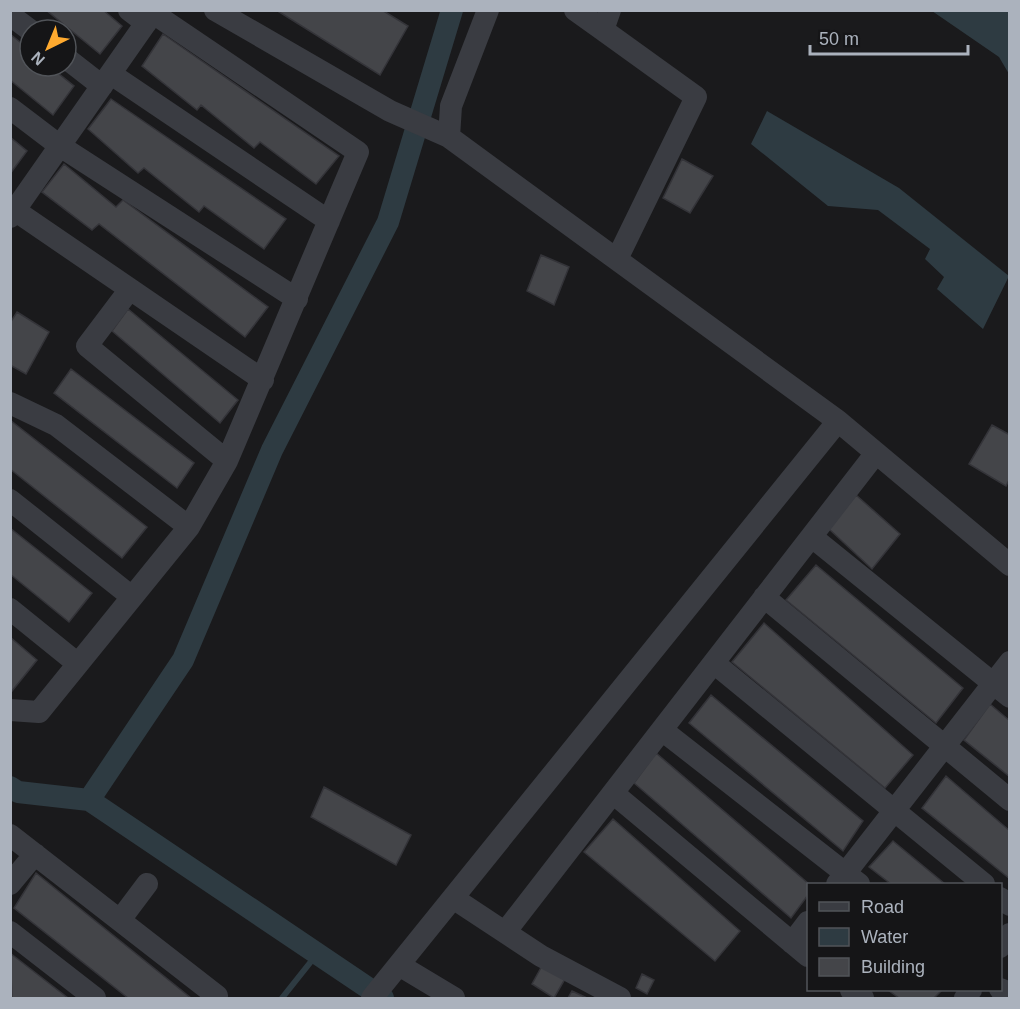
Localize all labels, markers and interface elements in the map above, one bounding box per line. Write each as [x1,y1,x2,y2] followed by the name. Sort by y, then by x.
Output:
[18,18,78,78] north arrow
[810,18,968,56] scale bar
[819,29,859,49] text: 50 m
[28,48,48,69] text: N
[807,883,1002,991] legend
[861,897,904,917] text: Road
[861,927,908,947] text: Water
[861,957,925,977] text: Building

